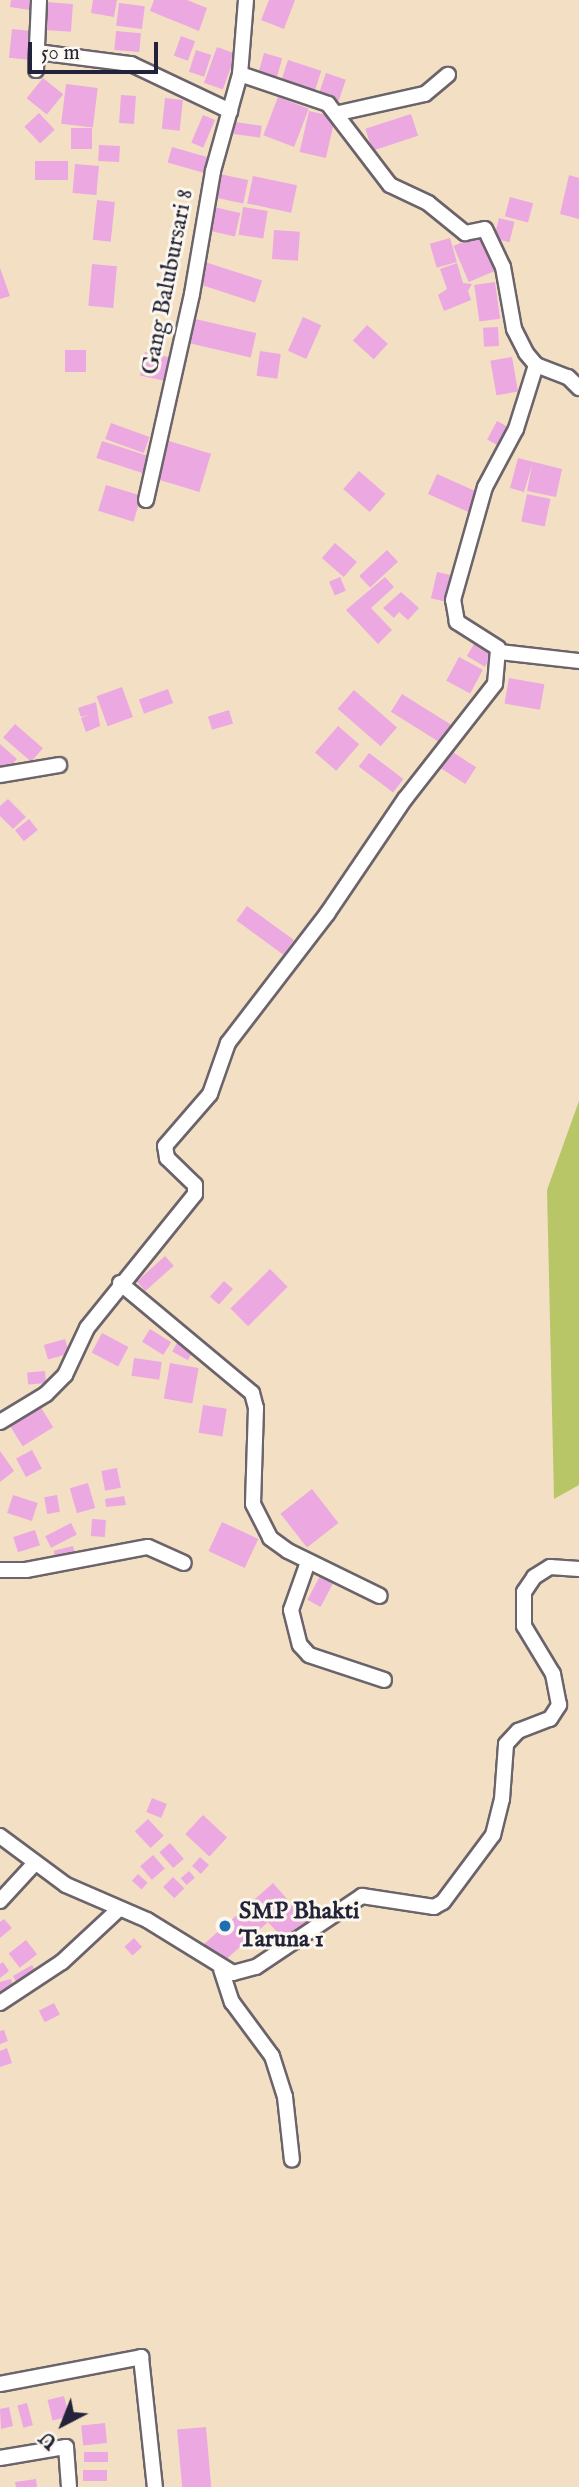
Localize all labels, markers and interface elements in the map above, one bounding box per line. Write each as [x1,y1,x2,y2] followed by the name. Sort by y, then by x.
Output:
[32,28,161,72] scale bar
[41,40,80,67] text: 50 m
[136,187,200,377] street label: Gang Balubursari 8
[239,1898,360,1954] place label: SMP Bhakti Taruna 1
[217,1918,233,1934] marker: SMP Bhakti Taruna 1
[28,2389,98,2459] north arrow
[35,2425,63,2454] text: U

